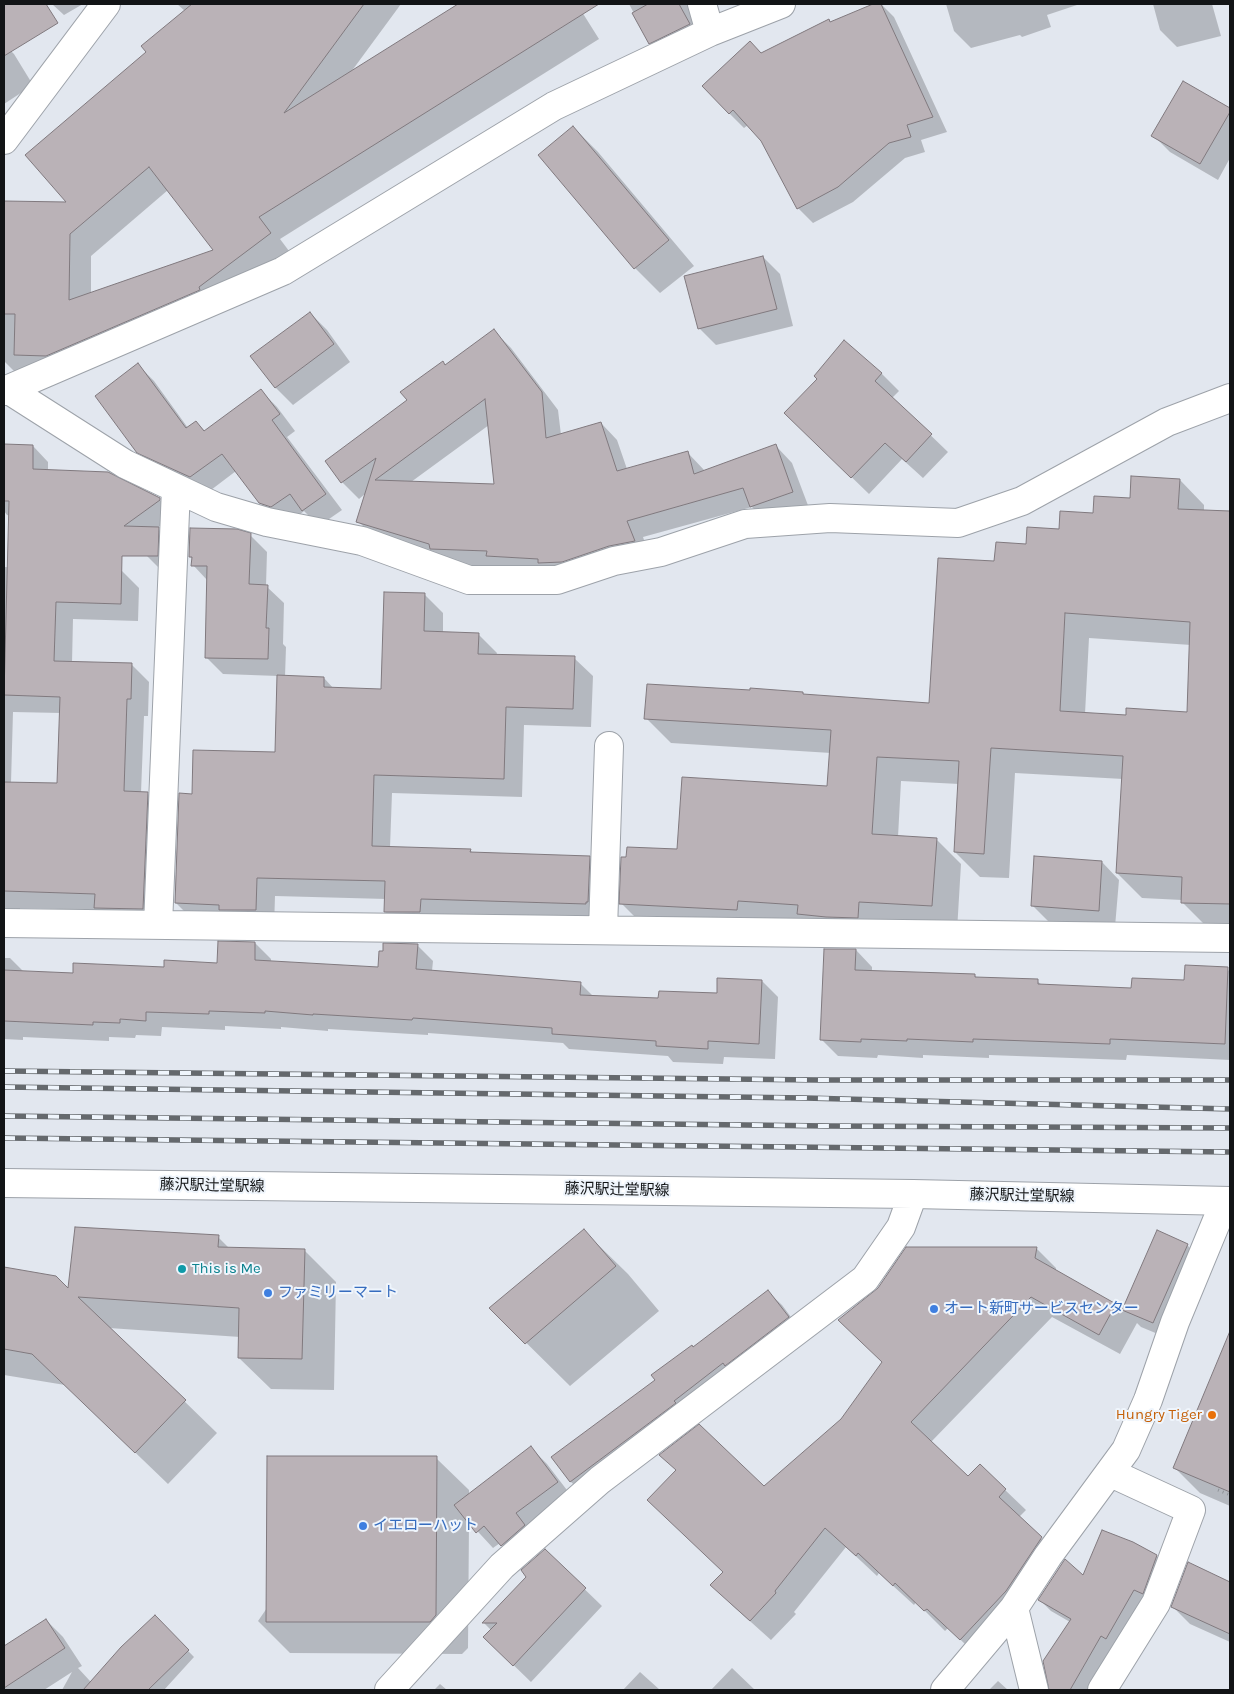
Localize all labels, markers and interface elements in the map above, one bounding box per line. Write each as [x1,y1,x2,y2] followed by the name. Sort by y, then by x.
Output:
[159,1176,265,1196] street label: 藤沢駅辻堂駅線
[564,1180,670,1200] street label: 藤沢駅辻堂駅線
[969,1186,1075,1206] street label: 藤沢駅辻堂駅線
[192,1260,261,1278] place label: This is Me
[176,1263,188,1275] marker: This is Me
[278,1284,398,1302] place label: ファミリーマート
[262,1287,274,1299] marker: ファミリーマート
[944,1300,1139,1318] place label: オート新町サービスセンター
[928,1303,940,1315] marker: オート新町サービスセンター
[1116,1406,1202,1424] place label: Hungry Tiger
[1206,1409,1218,1421] marker: Hungry Tiger
[373,1517,478,1535] place label: イエローハット
[357,1520,369,1532] marker: イエローハット

